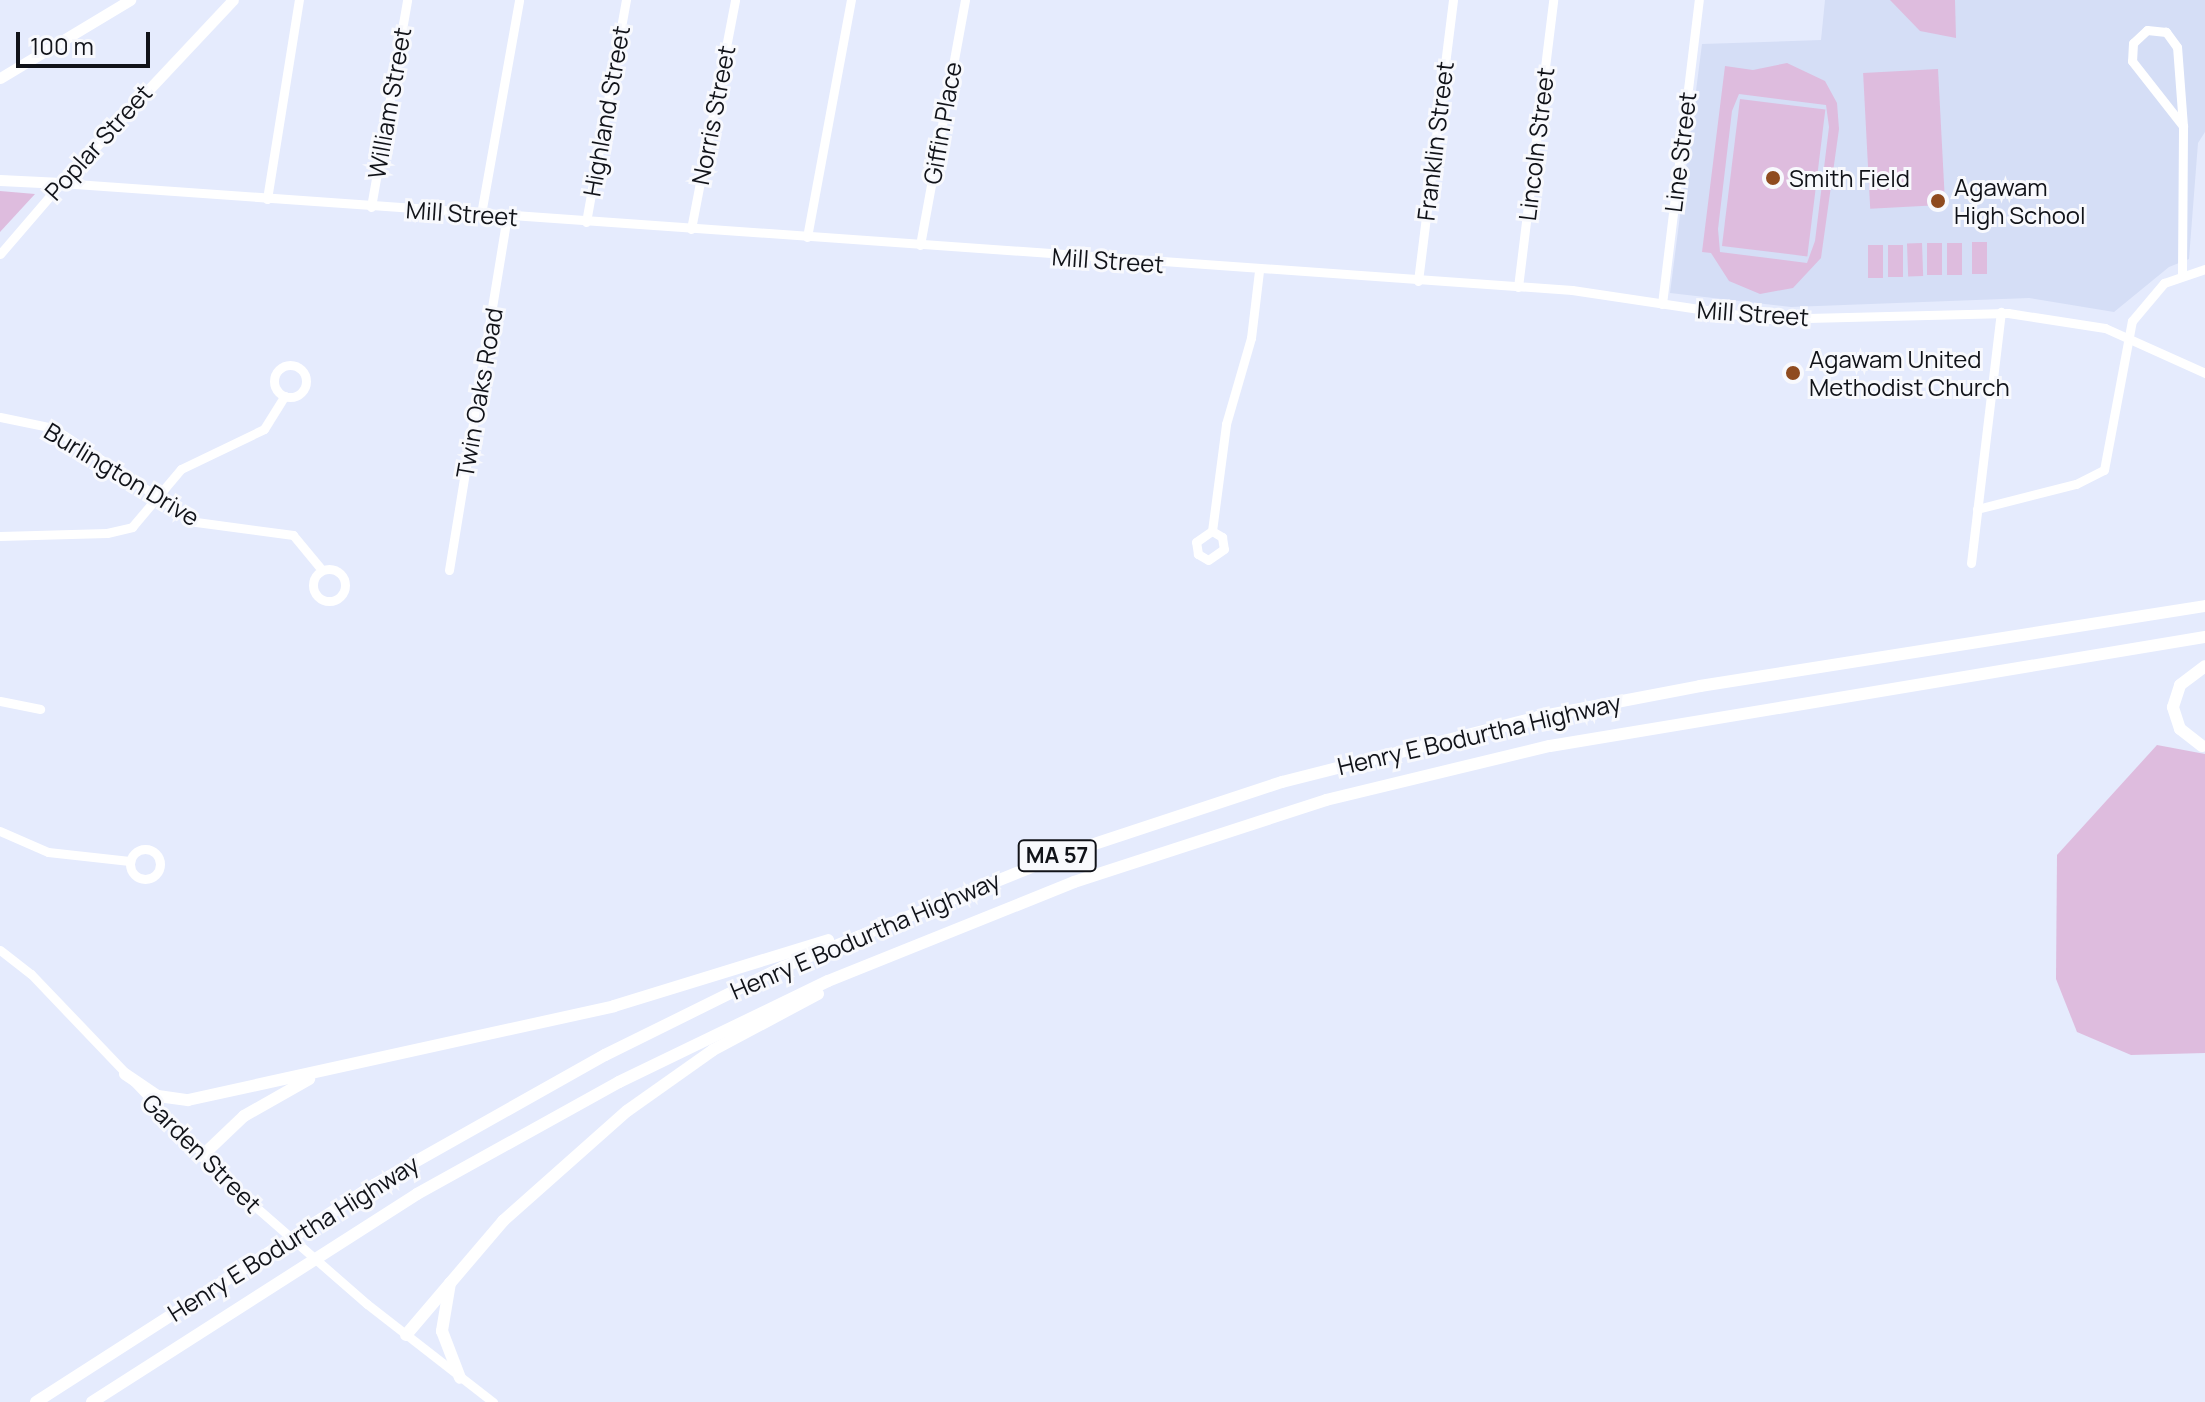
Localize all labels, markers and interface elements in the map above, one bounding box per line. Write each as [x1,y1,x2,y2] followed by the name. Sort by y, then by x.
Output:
[20,16,154,66] scale bar
[577,23,635,199] street label: Highland Street
[362,25,416,181] street label: William Street
[30,29,94,62] text: 100 m
[685,43,741,187] street label: Norris Street
[917,60,967,186] street label: Giffin Place
[1411,60,1459,222] street label: Franklin Street
[1512,66,1560,222] street label: Lincoln Street
[39,78,157,206] street label: Poplar Street
[1658,90,1702,214] street label: Line Street
[1789,164,1910,192] place label: Smith Field
[1764,169,1782,187] marker: Smith Field
[1954,173,2086,229] place label: Agawam High School
[1929,192,1947,210] marker: Agawam High School
[405,195,519,231] street label: Mill Street
[1051,242,1165,278] street label: Mill Street
[1696,295,1810,331] street label: Mill Street
[450,306,508,480] street label: Twin Oaks Road
[1809,345,2010,401] place label: Agawam United Methodist Church
[1784,364,1802,382] marker: Agawam United Methodist Church
[39,416,205,532] street label: Burlington Drive
[1334,687,1624,781] street label: Henry E Bodurtha Highway
[1017,838,1097,874] road number: MA 57
[726,865,1004,1005] street label: Henry E Bodurtha Highway
[137,1088,267,1218] street label: Garden Street
[162,1149,424,1327] street label: Henry E Bodurtha Highway

